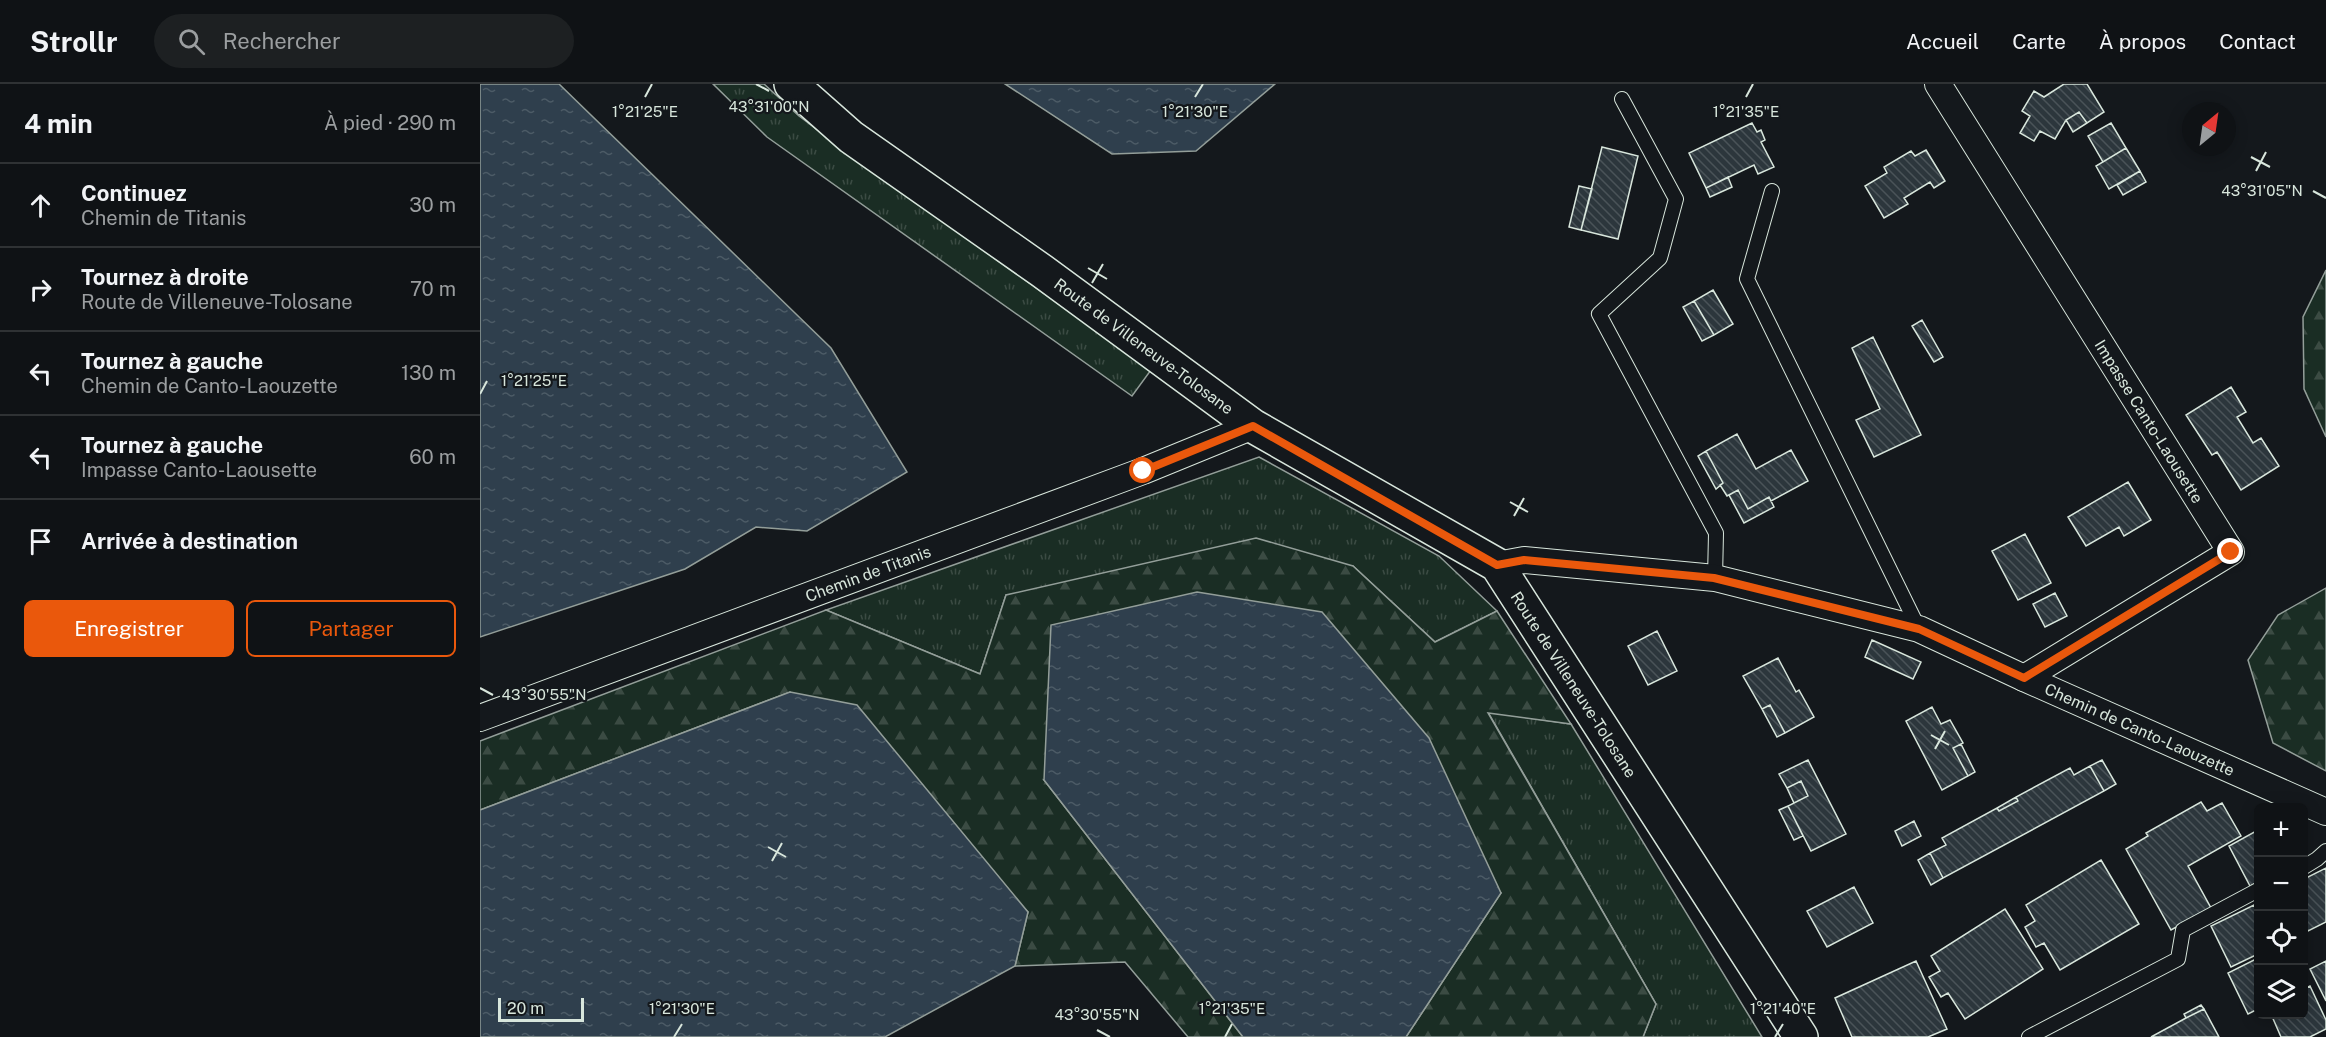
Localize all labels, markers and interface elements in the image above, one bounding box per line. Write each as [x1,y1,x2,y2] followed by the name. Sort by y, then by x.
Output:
[154,14,574,68] search box
[30,25,118,58] text: Strollr
[175,25,208,58] icon: search
[223,28,341,54] text: Rechercher
[1906,29,1979,54] text: Accueil
[2012,29,2066,54] text: Carte
[2099,29,2186,54] text: À propos
[2219,29,2296,54] text: Contact
[728,98,810,115] text: 43°31'00"N
[2182,102,2236,156] north arrow
[612,103,678,120] text: 1°21'25"E
[1162,103,1228,120] text: 1°21'30"E
[1713,103,1779,120] text: 1°21'35"E
[24,108,93,139] text: 4 min
[324,111,456,135] text: À pied · 290 m
[81,180,187,206] text: Continuez
[2221,182,2303,199] text: 43°31'05"N
[24,189,57,222] icon: ahead
[409,193,456,217] text: 30 m
[81,206,246,230] text: Chemin de Titanis
[81,264,249,290] text: Tournez à droite
[24,273,57,306] icon: right
[1051,274,1237,418] street label: Route de Villeneuve-Tolosane
[410,277,456,301] text: 70 m
[81,290,353,314] text: Route de Villeneuve-Tolosane
[2091,336,2207,507] street label: Impasse Canto-Laousette
[81,348,263,374] text: Tournez à gauche
[24,357,57,390] icon: left
[401,361,456,385] text: 130 m
[501,372,567,389] text: 1°21'25"E
[81,374,338,398] text: Chemin de Canto-Laouzette
[81,432,263,458] text: Tournez à gauche
[24,441,57,474] icon: left
[409,445,456,469] text: 60 m
[1129,457,1155,483] route start
[81,458,317,482] text: Impasse Canto-Laousette
[24,525,57,558] icon: arrive
[81,528,298,554] text: Arrivée à destination
[2217,538,2243,564] route end
[803,541,933,605] street label: Chemin de Titanis
[1507,588,1641,781] street label: Route de Villeneuve-Tolosane
[24,600,234,657] button: Enregistrer
[246,600,456,657] button: Partager
[2042,679,2237,780] street label: Chemin de Canto-Laouzette
[502,686,586,703] text: 43°30'55"N
[2254,803,2308,1019] map controls
[2254,803,2308,857] button: +
[2254,857,2308,911] button: −
[2254,911,2308,965] button: locate
[2254,965,2308,1019] button: layers
[498,995,584,1022] scale bar
[507,999,544,1018] text: 20 m
[649,1000,715,1017] text: 1°21'30"E
[1199,1000,1265,1017] text: 1°21'35"E
[1750,1000,1816,1017] text: 1°21'40"E
[1055,1006,1139,1023] text: 43°30'55"N

